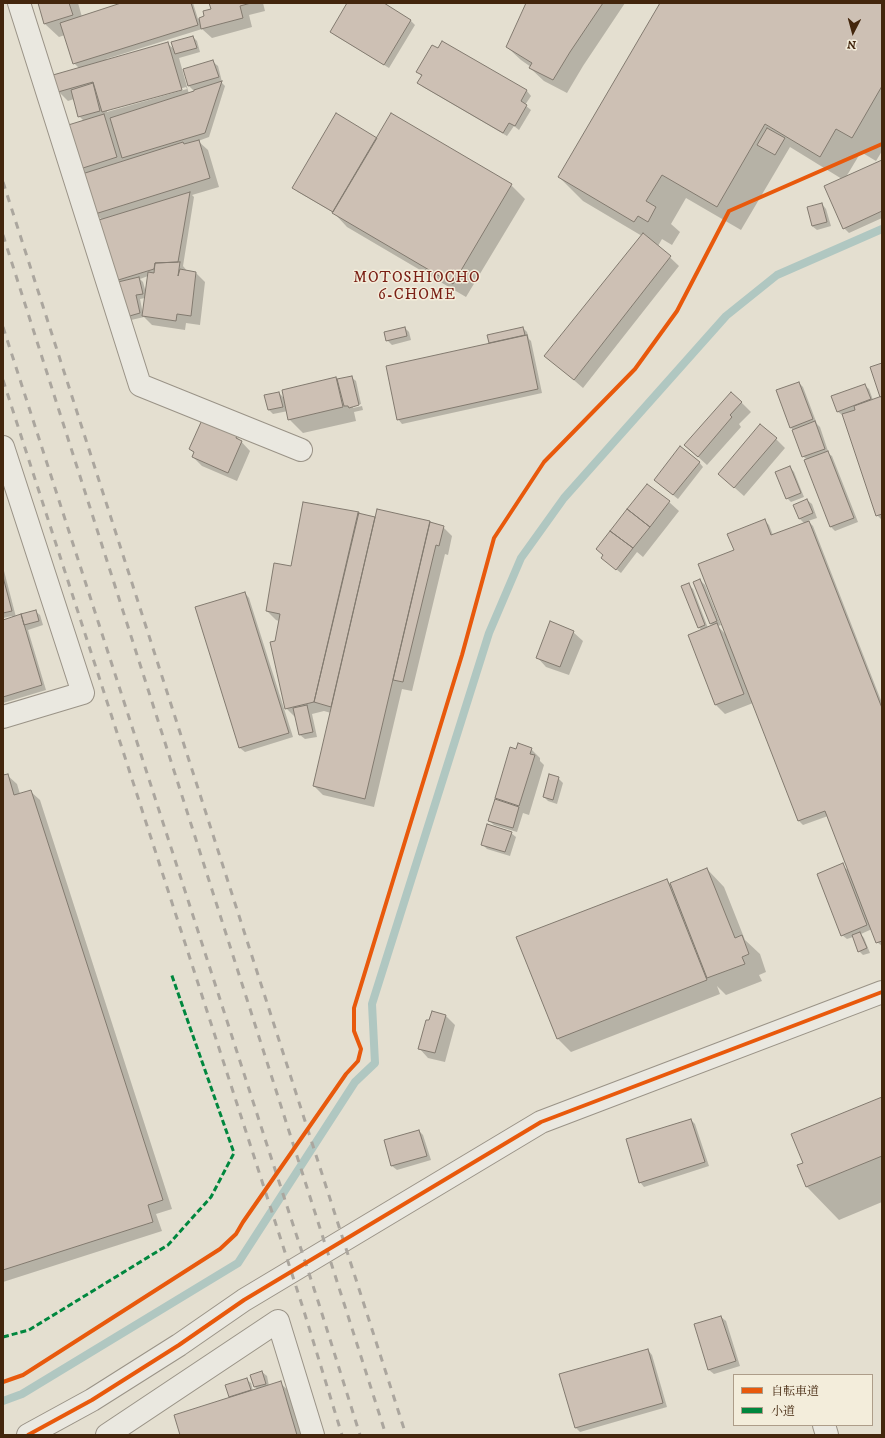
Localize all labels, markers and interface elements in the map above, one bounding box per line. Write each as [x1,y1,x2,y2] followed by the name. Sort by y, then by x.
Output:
[833,12,873,52] north arrow
[847,37,857,51] text: N
[353,270,481,305] district label: MOTOSHIOCHO 6-CHOME
[733,1374,873,1426] legend
[771,1384,819,1399] text: 自転車道
[771,1404,795,1419] text: 小道

